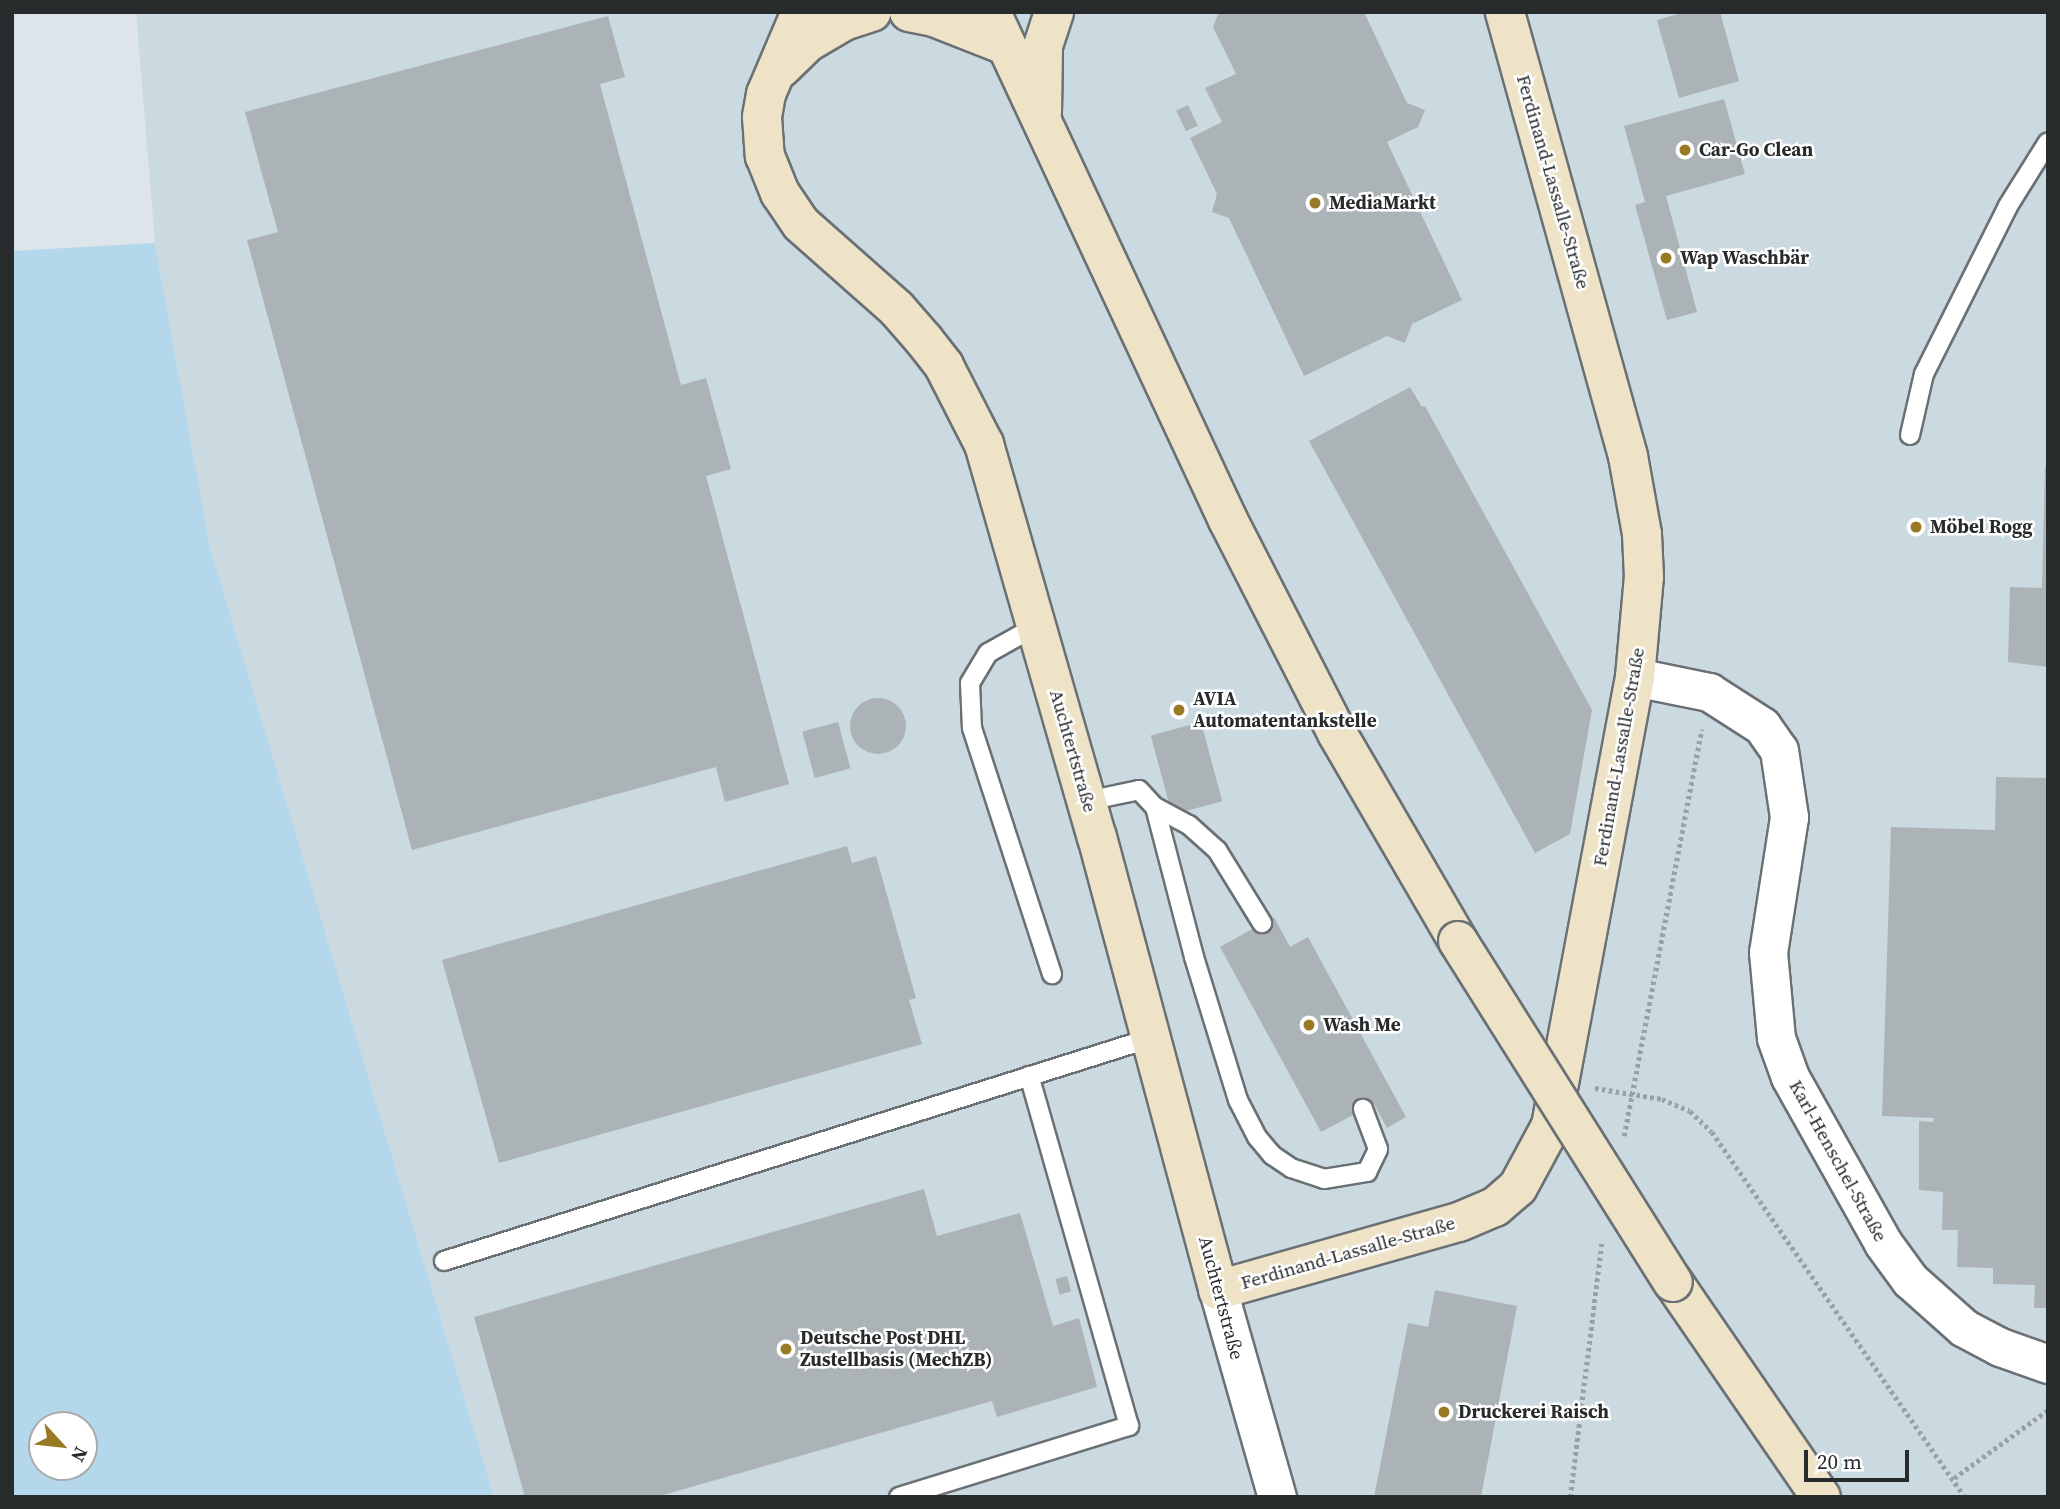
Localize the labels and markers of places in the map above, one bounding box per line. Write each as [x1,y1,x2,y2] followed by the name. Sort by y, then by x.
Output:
[1699,139,1813,161] place label: Car-Go Clean
[1677,142,1693,158] marker: Car-Go Clean
[1329,192,1436,214] place label: MediaMarkt
[1307,195,1323,211] marker: MediaMarkt
[1680,247,1810,269] place label: Wap Waschbär
[1658,250,1674,266] marker: Wap Waschbär
[1930,516,2033,538] place label: Möbel Rogg
[1908,519,1924,535] marker: Möbel Rogg
[1193,688,1377,732] place label: AVIA Automatentankstelle
[1171,702,1187,718] marker: AVIA Automatentankstelle
[1323,1014,1401,1036] place label: Wash Me
[1301,1017,1317,1033] marker: Wash Me
[800,1327,992,1371] place label: Deutsche Post DHL Zustellbasis (MechZB)
[778,1341,794,1357] marker: Deutsche Post DHL Zustellbasis (MechZB)
[1458,1401,1609,1423] place label: Druckerei Raisch
[1436,1404,1452,1420] marker: Druckerei Raisch

